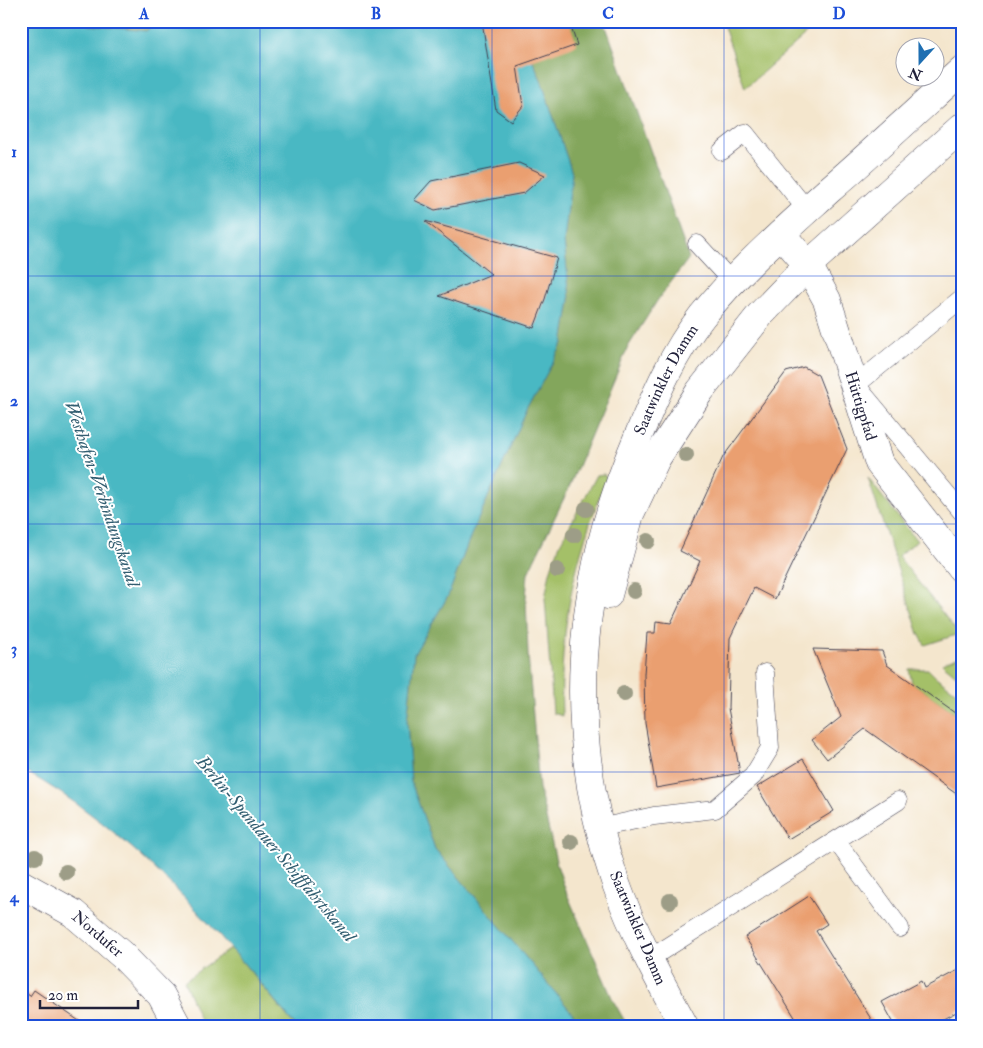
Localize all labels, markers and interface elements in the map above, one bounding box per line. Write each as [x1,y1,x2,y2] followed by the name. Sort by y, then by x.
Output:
[138,4,150,24] text: A
[371,4,381,24] text: B
[602,4,614,24] text: C
[832,4,846,24] text: D
[896,38,946,88] north arrow
[906,63,925,84] text: N
[11,142,17,162] text: 1
[630,320,703,438] street label: Saatwinkler Damm
[840,369,881,443] street label: Hüttigpfad
[10,391,18,411] text: 2
[59,398,145,592] water label: Westhafen-Verbindungskanal
[11,639,17,659] text: 3
[191,750,362,948] water label: Berlin-Spandauer Schifffahrtskanal
[605,868,671,988] street label: Saatwinkler Damm
[9,887,20,907] text: 4
[68,907,128,962] street label: Nordufer
[40,978,138,1010] scale bar
[48,986,78,1005] text: 20 m

